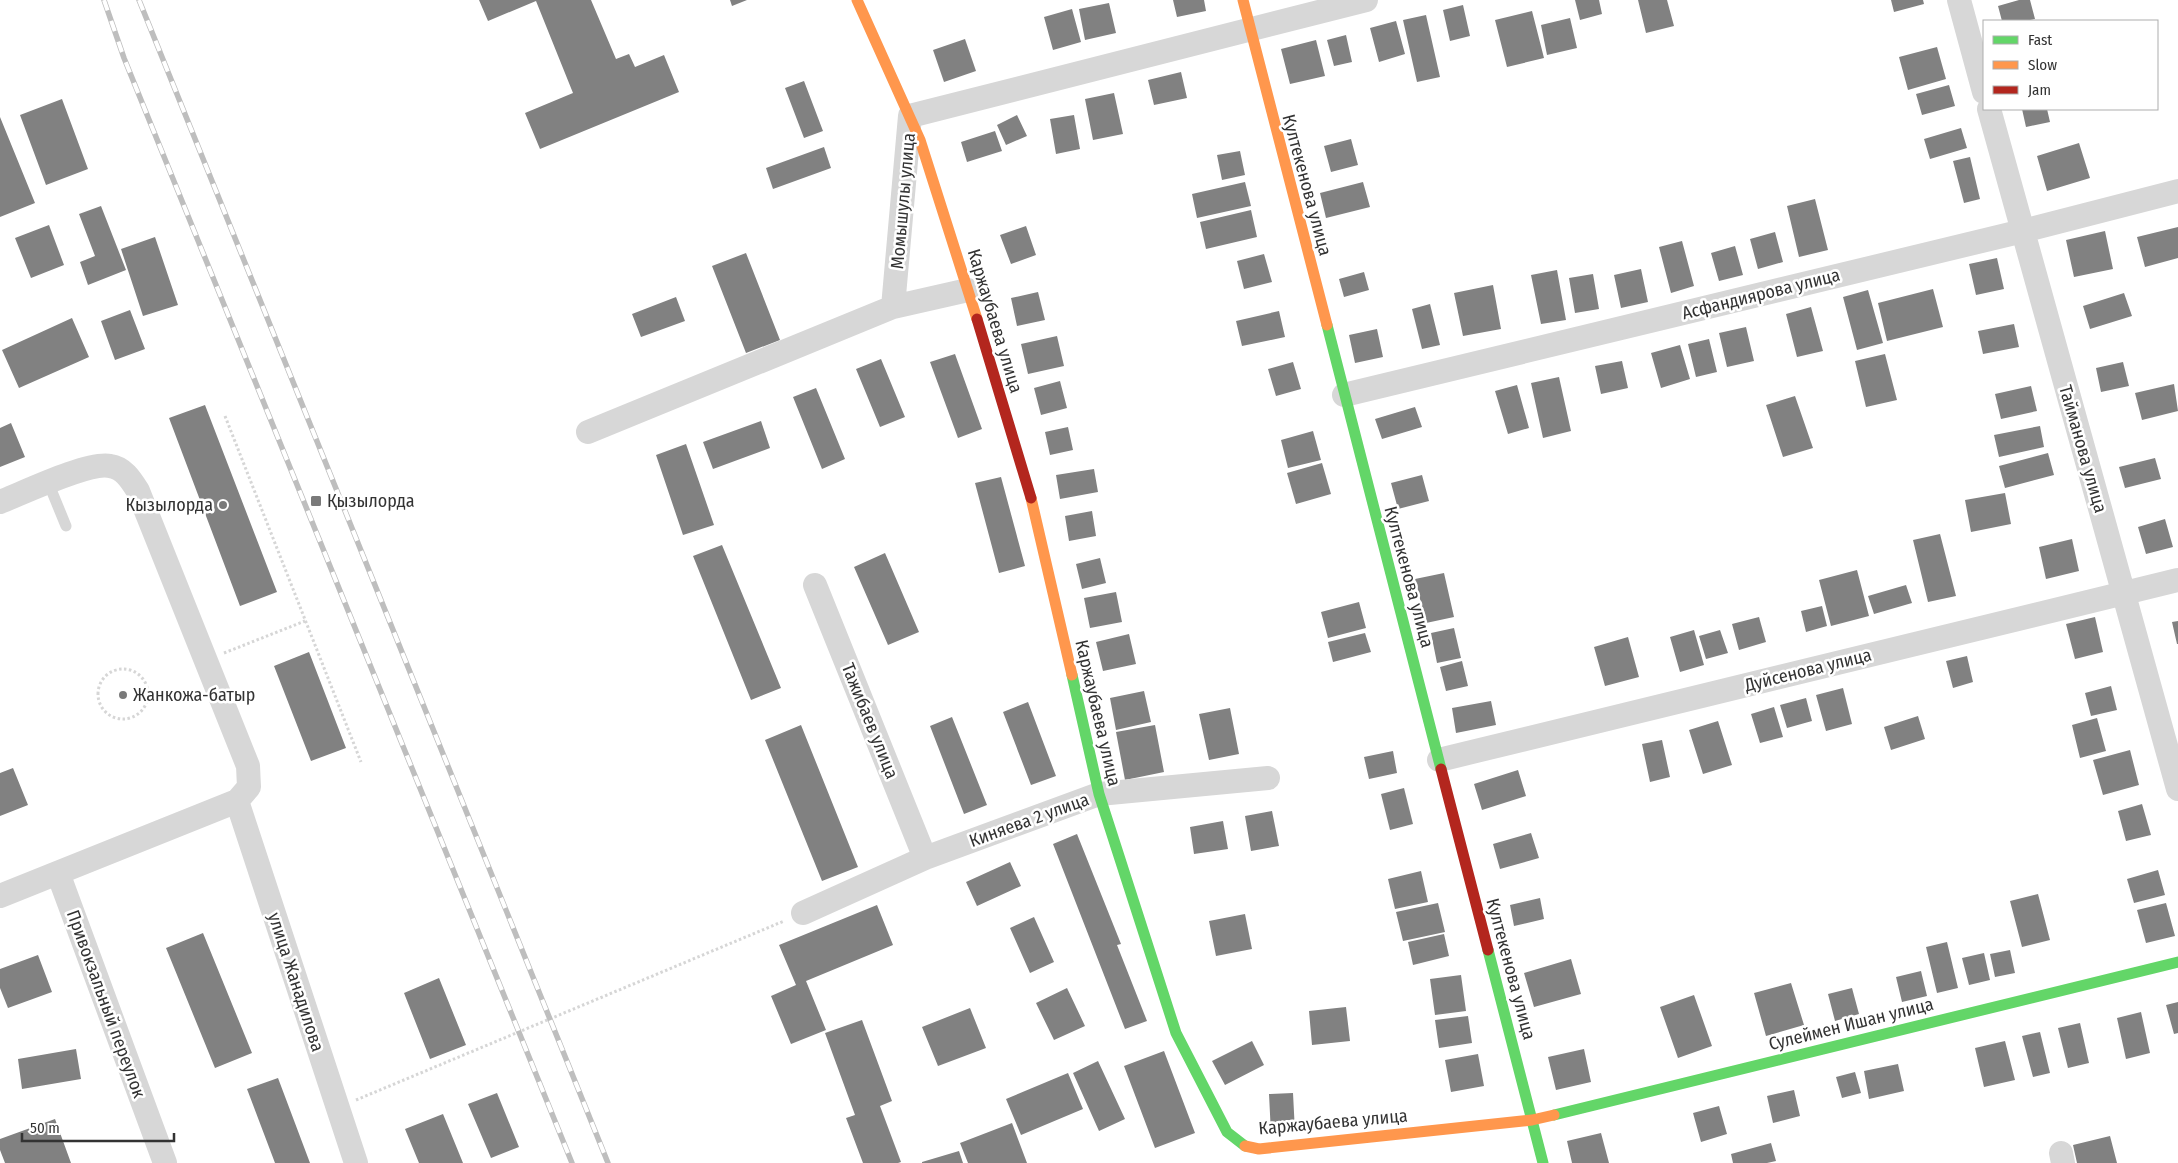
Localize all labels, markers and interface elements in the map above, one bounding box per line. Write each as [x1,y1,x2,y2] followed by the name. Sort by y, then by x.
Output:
[1983,20,2158,110] legend
[2028,31,2052,49] text: Fast
[2028,56,2057,74] text: Slow
[2028,81,2051,99] text: Jam
[1278,112,1337,258] street label: Култекенова улица
[886,132,920,270] street label: Момышулы улица
[963,246,1027,396] street label: Каржаубаева улица
[1680,264,1842,324] street label: Асфандиярова улица
[2054,383,2112,516] street label: Тайманова улица
[327,490,415,512] place label: Қызылорда
[125,494,213,516] place label: Кызылорда
[309,494,323,508] marker: Қызылорда
[217,499,229,511] marker: Кызылорда
[1380,504,1439,650] street label: Култекенова улица
[1070,638,1126,788] street label: Каржаубаева улица
[1741,644,1874,697] street label: Дуйсенова улица
[837,660,903,782] street label: Тажибаев улица
[133,684,255,706] place label: Жанкожа-батыр
[117,689,129,701] marker: Жанкожа-батыр
[966,788,1092,852] street label: Киняева 2 улица
[1482,896,1541,1042] street label: Култекенова улица
[62,907,150,1102] street label: Привокзальный переулок
[263,910,329,1054] street label: улица Жанадилова
[1766,993,1936,1055] street label: Сулеймен Ишан улица
[1258,1105,1409,1139] street label: Каржаубаева улица
[22,1110,175,1142] scale bar
[30,1119,60,1137] text: 50 m

